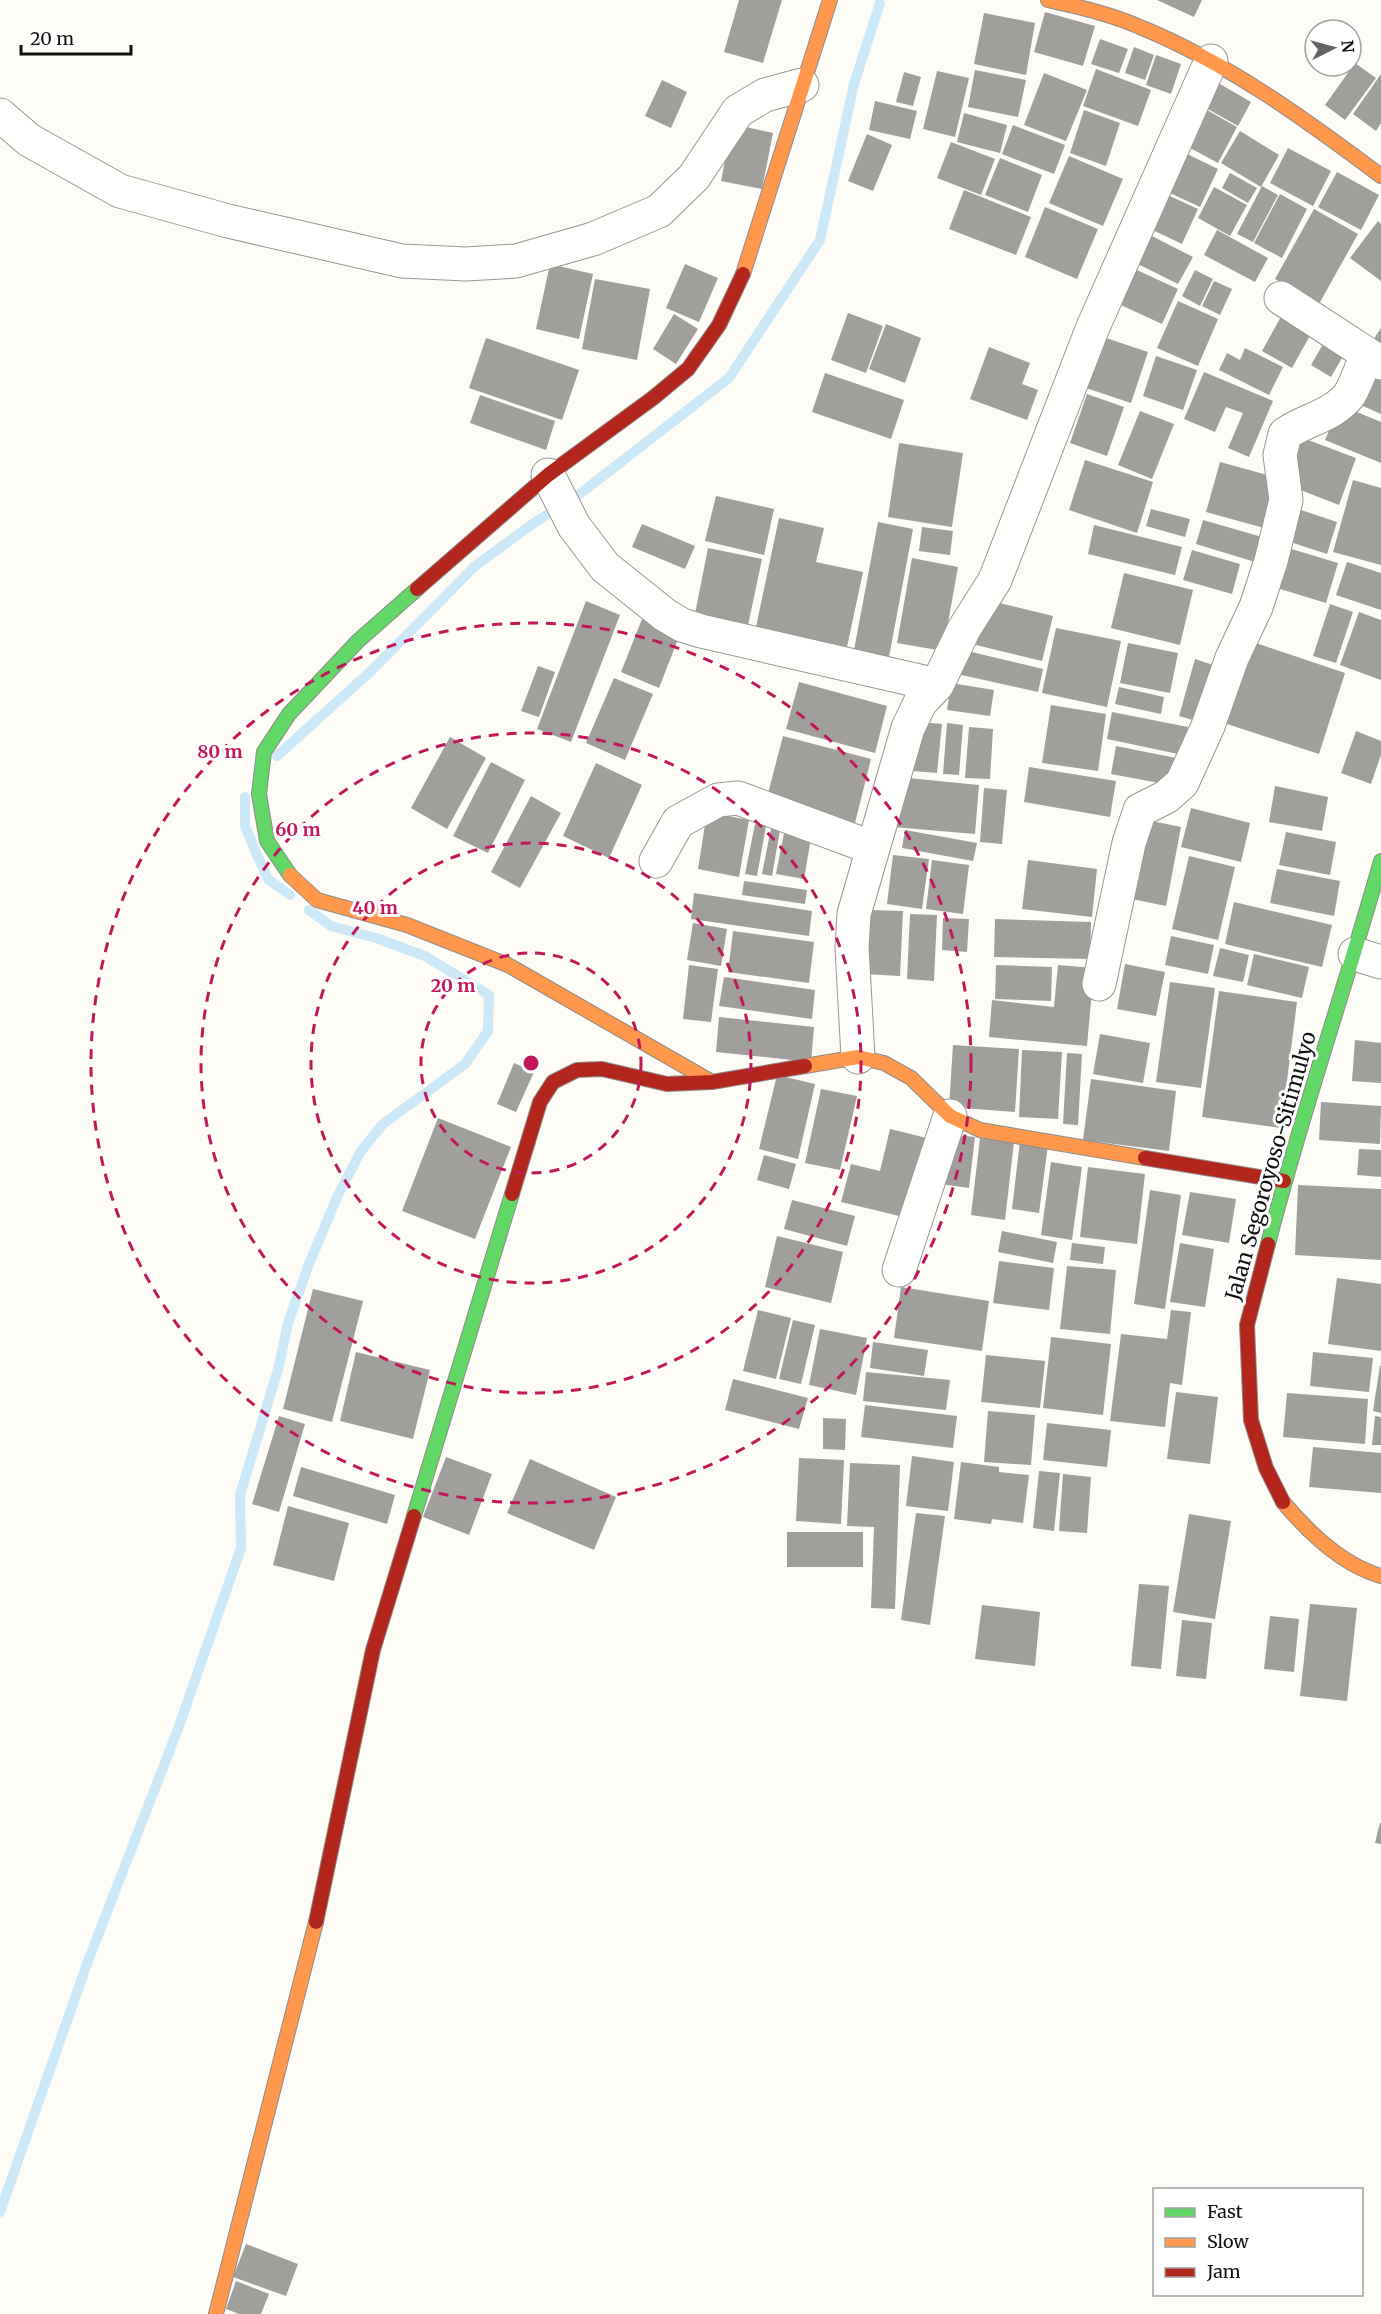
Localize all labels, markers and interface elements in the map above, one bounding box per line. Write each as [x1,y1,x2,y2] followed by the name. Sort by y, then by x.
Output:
[21,18,130,56] scale bar
[1303,18,1363,78] north arrow
[30,27,74,50] text: 20 m
[1337,39,1359,54] text: N
[197,740,243,763] text: 80 m
[275,818,321,841] text: 60 m
[352,896,398,919] text: 40 m
[431,974,475,997] text: 20 m
[1219,1028,1322,1304] street label: Jalan Segoroyoso-Sitimulyo
[521,1053,541,1073] centre of rings
[1153,2188,1363,2296] legend
[1207,2200,1243,2223] text: Fast
[1207,2230,1250,2253] text: Slow
[1206,2260,1241,2283] text: Jam

